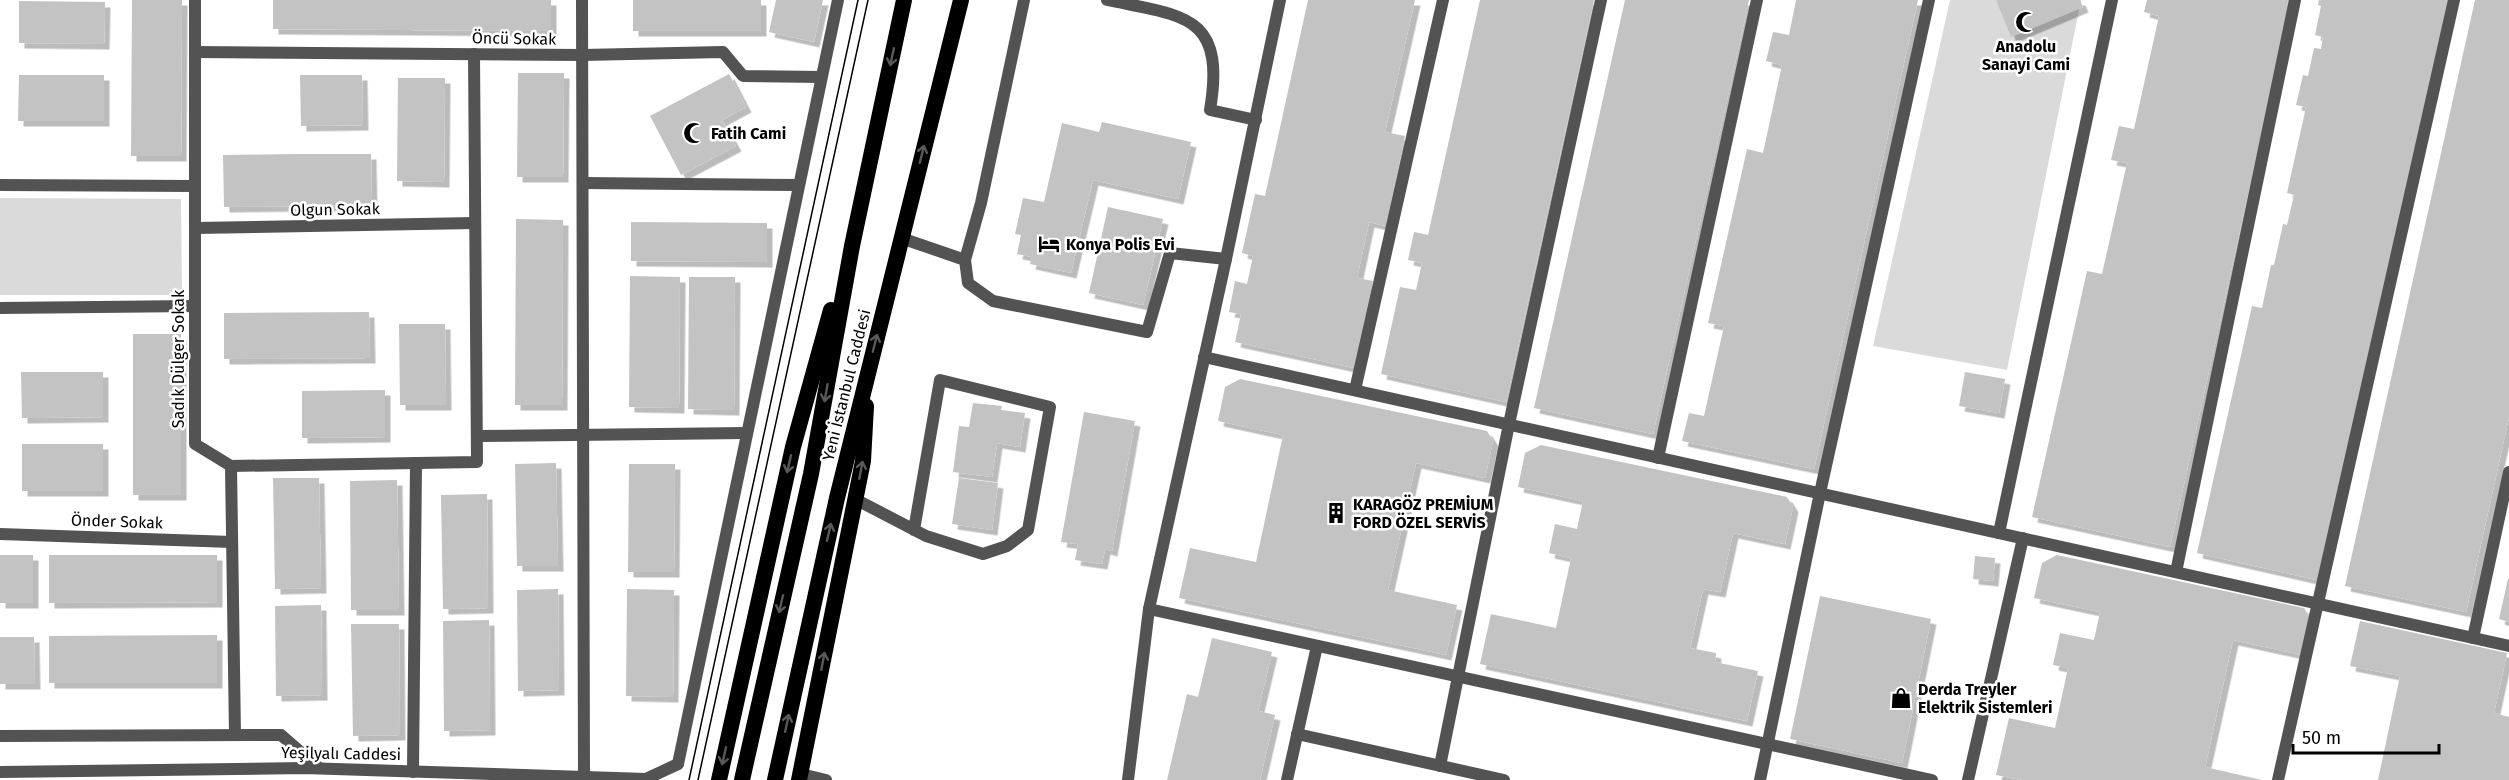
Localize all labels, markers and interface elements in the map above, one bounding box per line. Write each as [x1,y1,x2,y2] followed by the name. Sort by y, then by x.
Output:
[2014,10,2038,34] mosque icon: Anadolu Sanayi Cami
[472,28,557,49] street label: Öncü Sokak
[1982,37,2070,74] place label: Anadolu Sanayi Cami
[886,47,897,67] one-way arrow
[682,121,706,145] mosque icon: Fatih Cami
[711,124,786,143] place label: Fatih Cami
[917,145,929,164] one-way arrow
[290,199,381,220] street label: Olgun Sokak
[1037,232,1061,256] hotel icon: Konya Polis Evi
[1066,235,1175,254] place label: Konya Polis Evi
[169,289,188,428] street label: Sadık Dülger Sokak
[817,307,875,463] street label: Yeni İstanbul Caddesi
[869,334,881,353] one-way arrow
[820,382,831,402] one-way arrow
[783,454,795,473] one-way arrow
[856,460,867,480] one-way arrow
[1353,494,1494,532] place label: KARAGÖZ PREMİUM FORD ÖZEL SERVİS
[1324,501,1348,525] building icon: KARAGÖZ PREMİUM FORD ÖZEL SERVİS
[71,510,164,533] street label: Önder Sokak
[824,523,835,543] one-way arrow
[775,594,787,613] one-way arrow
[818,652,829,671] one-way arrow
[1918,680,2052,717] place label: Derda Treyler Elektrik Sistemleri
[1889,686,1913,710] shop icon: Derda Treyler Elektrik Sistemleri
[782,714,793,733] one-way arrow
[2293,717,2438,755] scale bar
[2302,727,2341,749] text: 50 m
[281,743,401,765] street label: Yeşilyalı Caddesi
[718,746,729,766] one-way arrow

